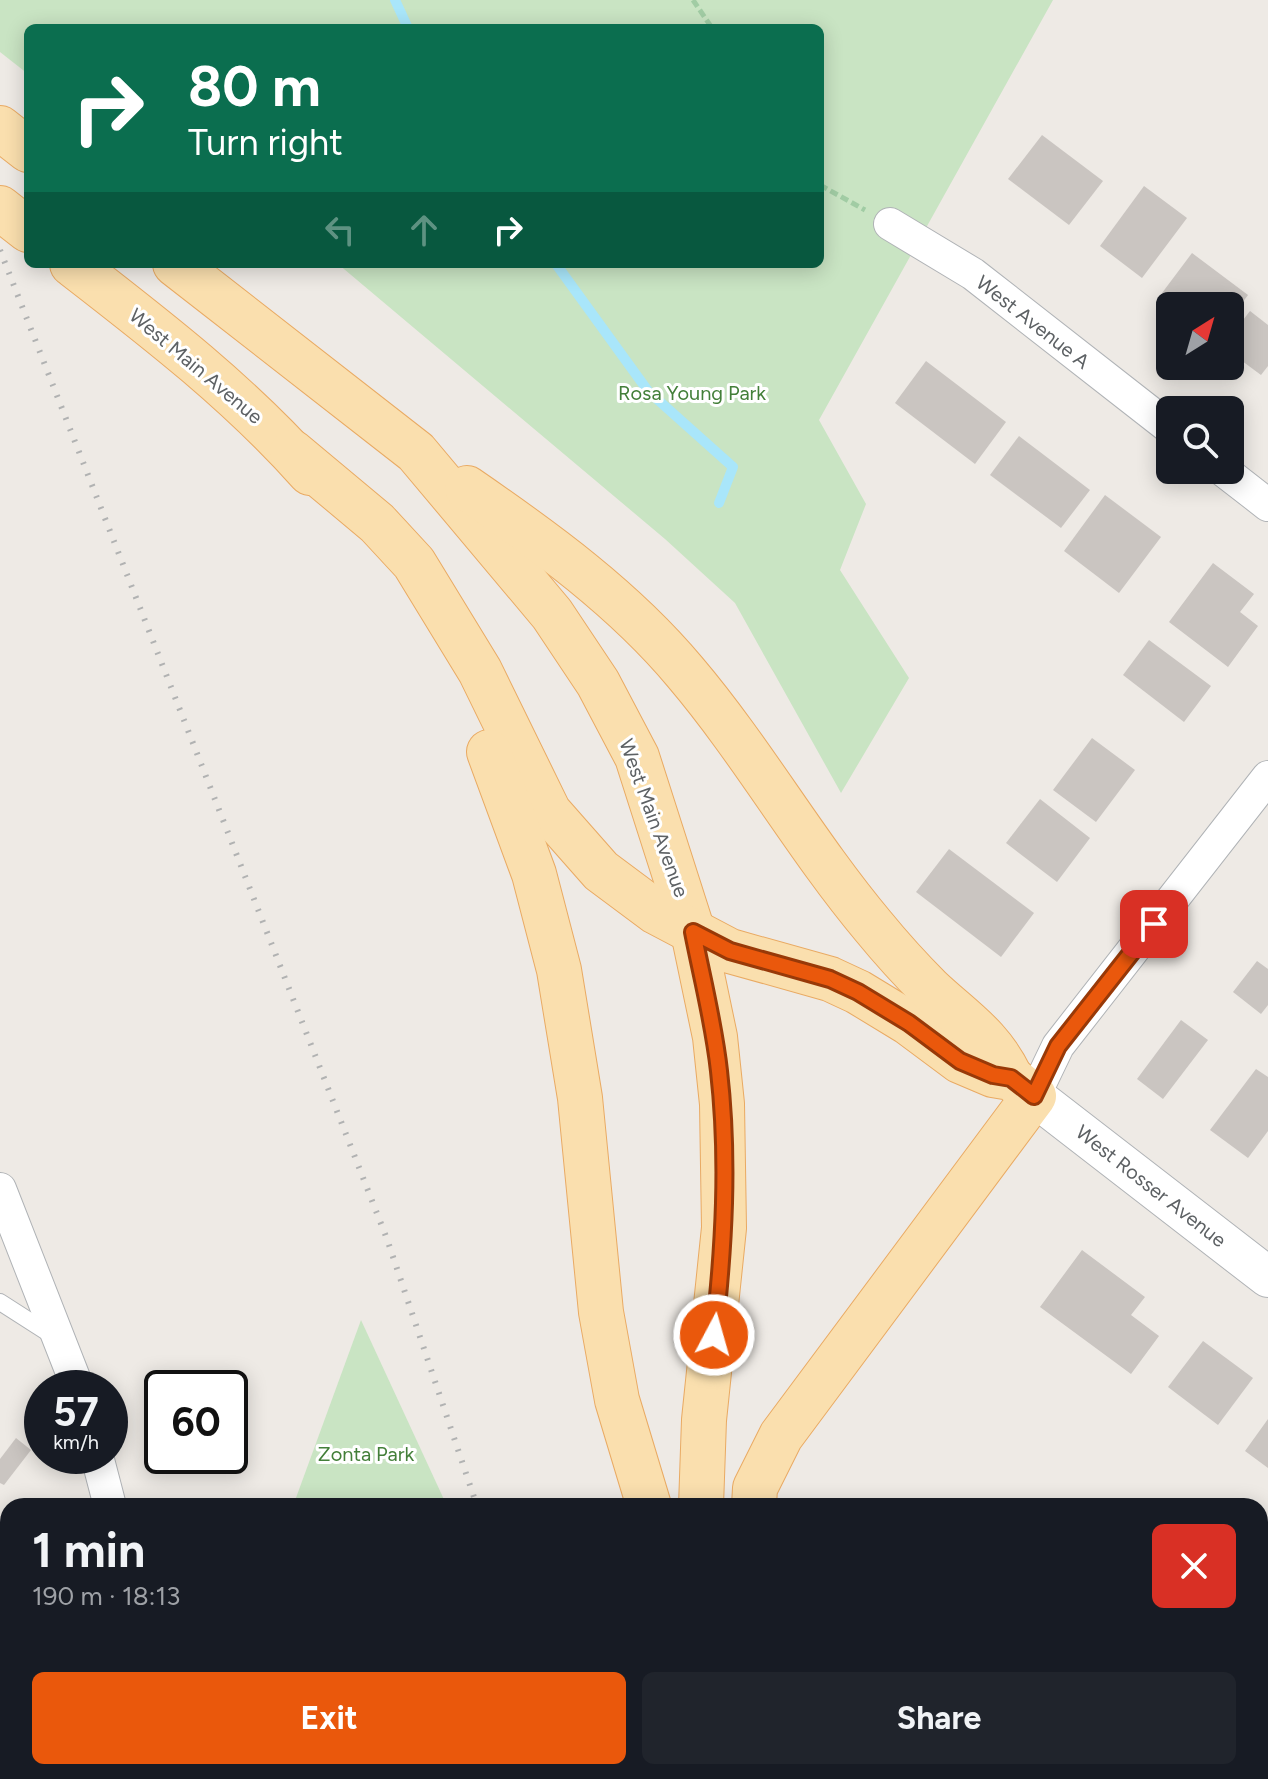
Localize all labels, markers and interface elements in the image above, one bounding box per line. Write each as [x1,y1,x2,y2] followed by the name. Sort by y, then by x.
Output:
[188,53,321,120] text: 80 m
[56,56,160,160] icon: right
[188,121,343,164] text: Turn right
[318,208,362,252] icon: left
[402,208,446,252] icon: ahead
[486,208,530,252] icon: right
[972,270,1095,374] street label: West Avenue A
[1156,292,1244,380] north arrow
[1156,292,1244,484] map controls
[124,303,268,429] street label: West Main Avenue
[618,381,766,405] park label: Rosa Young Park
[1156,396,1244,484] button: search
[614,736,694,900] street label: West Main Avenue
[1120,890,1188,958] pin
[1132,902,1176,946] icon: arrive
[1071,1120,1231,1252] street label: West Rosser Avenue
[672,1293,756,1377] position arrow
[144,1370,248,1474] speed limit sign: 60
[53,1388,99,1436] text: 57
[53,1430,99,1454] text: km/h
[318,1442,414,1466] park label: Zonta Park
[32,1521,145,1579] text: 1 min
[1152,1524,1236,1608] button: close
[32,1580,180,1612] text: 190 m · 18:13
[32,1672,626,1764] button: Exit
[642,1672,1236,1764] button: Share

